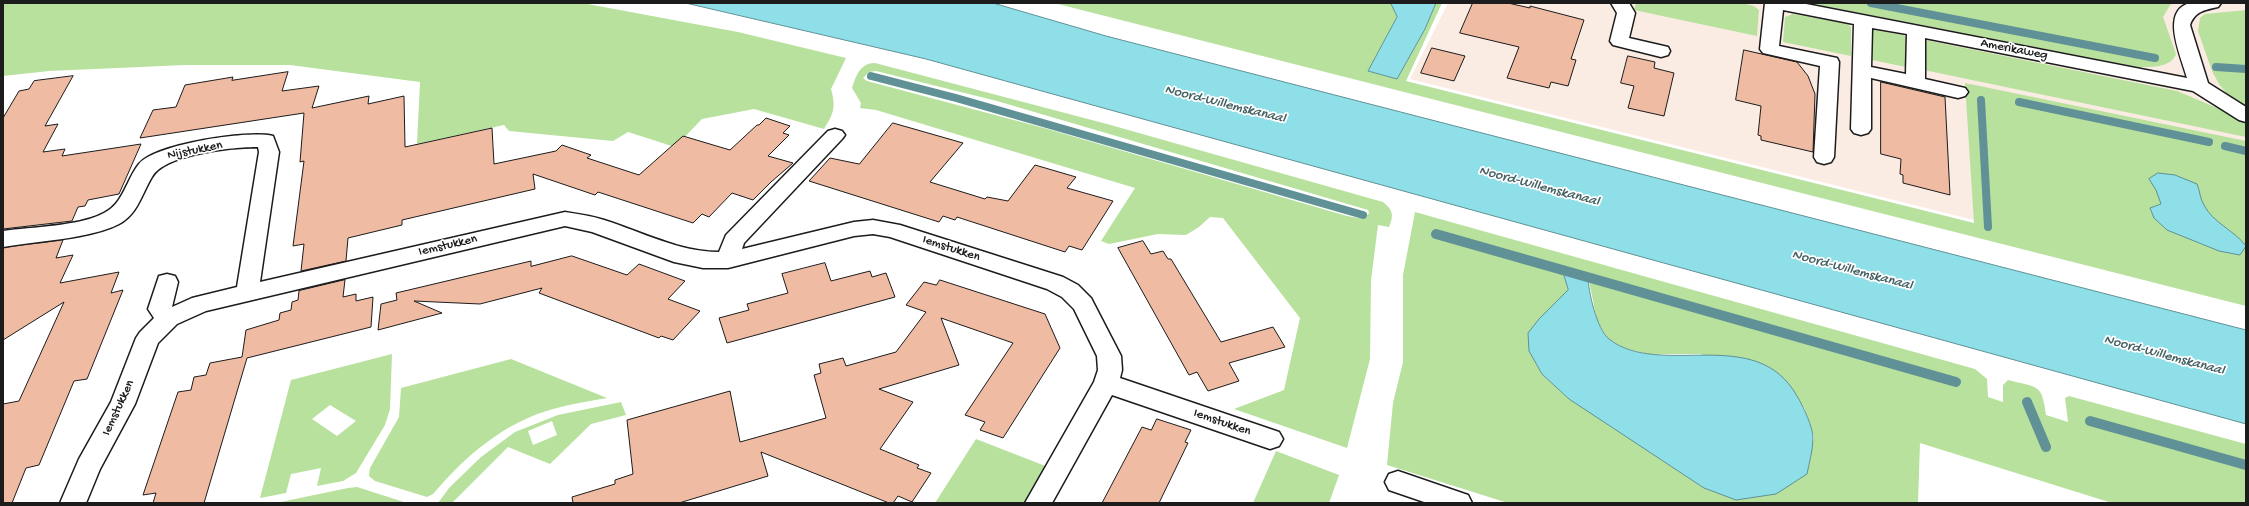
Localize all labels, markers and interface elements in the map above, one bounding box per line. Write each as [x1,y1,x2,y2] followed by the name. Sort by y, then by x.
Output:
[1979,36,2049,64] street label: Amerikaweg
[1163,82,1287,128] water label: Noord-Willemskanaal
[166,138,224,164] street label: Nijstukken
[1477,163,1601,211] water label: Noord-Willemskanaal
[417,232,479,260] street label: Iemstukken
[920,232,982,266] street label: Iemstukken
[1790,247,1914,295] water label: Noord-Willemskanaal
[2102,332,2226,380] water label: Noord-Willemskanaal
[99,378,139,438] street label: Iemstukken
[1191,406,1253,440] street label: Iemstukken

